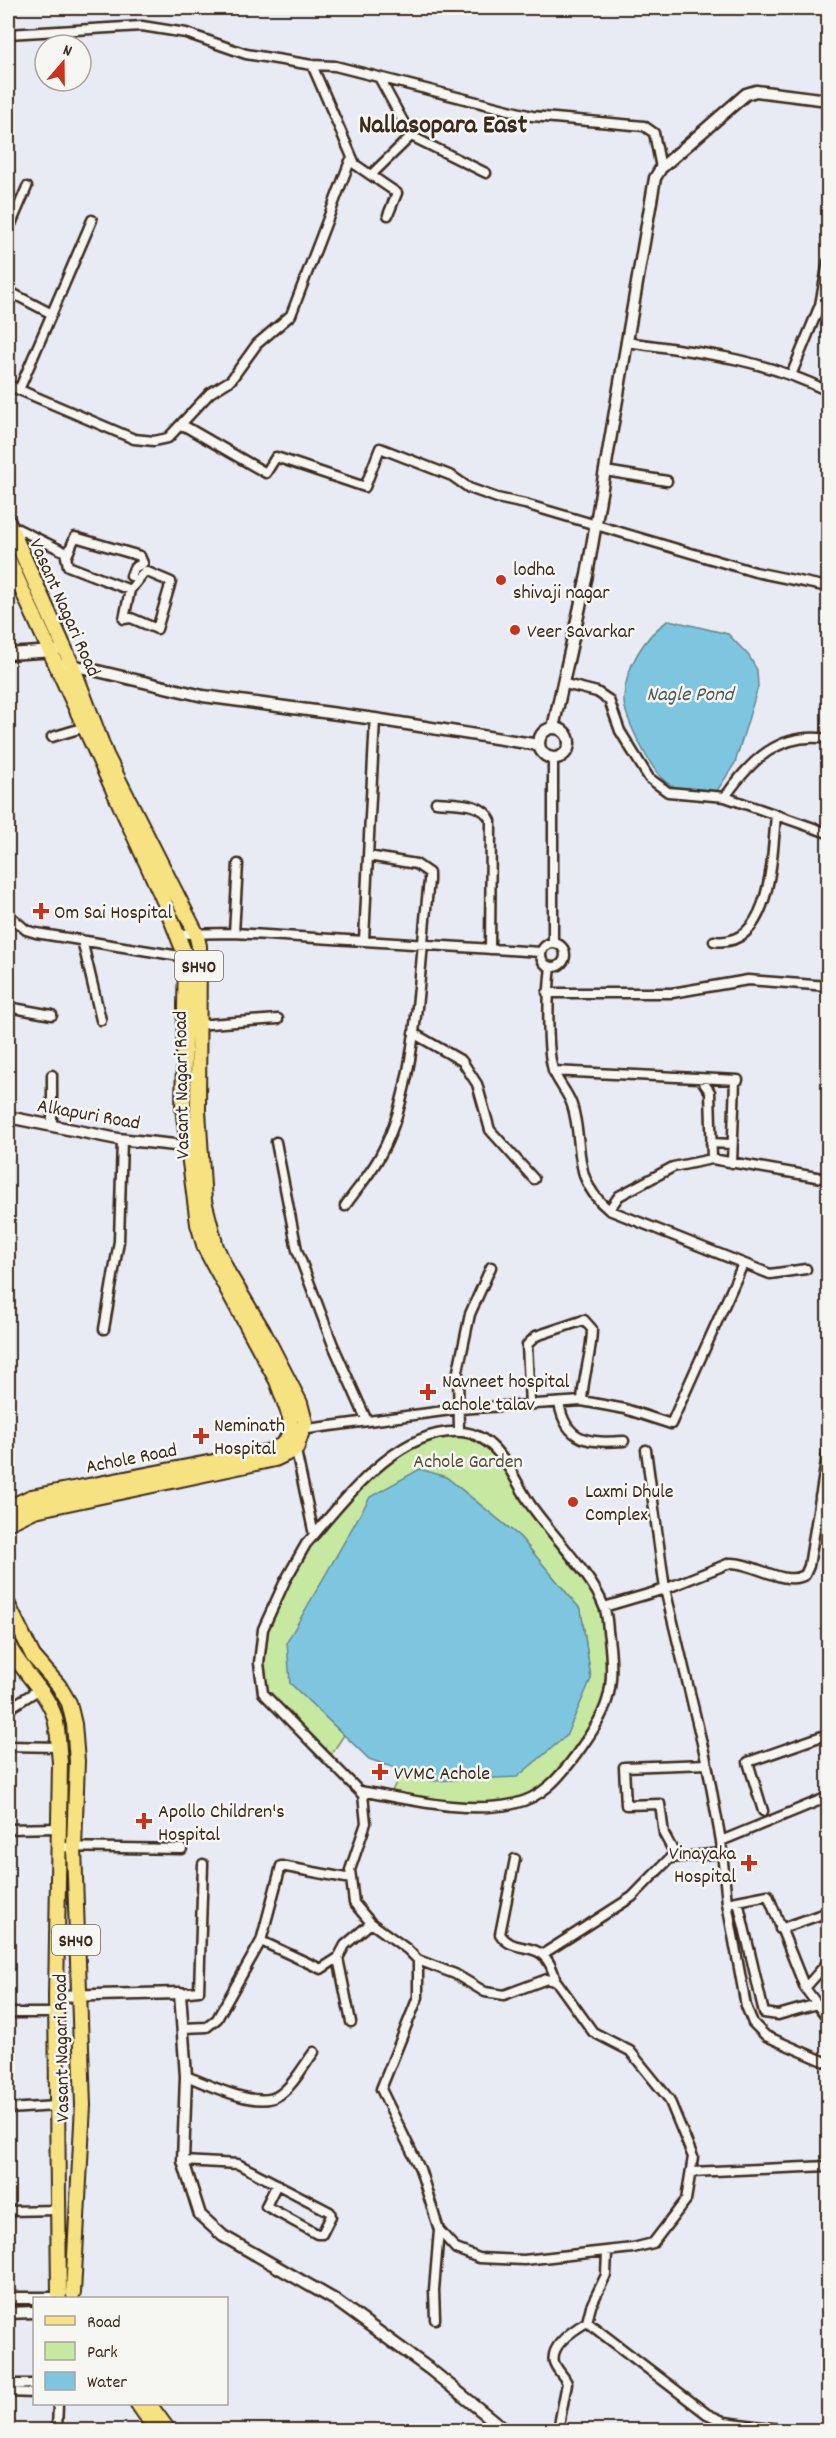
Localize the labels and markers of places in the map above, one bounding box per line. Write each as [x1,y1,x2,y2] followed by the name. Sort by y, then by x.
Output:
[513,557,610,608] place label: lodha shivaji nagar
[494,573,508,587] marker: lodha shivaji nagar
[527,619,635,647] place label: Veer Savarkar
[508,623,522,637] marker: Veer Savarkar
[54,900,172,928] place label: Om Sai Hospital
[32,902,50,920] marker: Om Sai Hospital
[442,1369,570,1420] place label: Navneet hospital achole talav
[419,1383,437,1401] marker: Navneet hospital achole talav
[214,1413,285,1464] place label: Neminath Hospital
[192,1427,210,1445] marker: Neminath Hospital
[585,1479,674,1530] place label: Laxmi Dhule Complex
[566,1495,580,1509] marker: Laxmi Dhule Complex
[394,1761,490,1789] place label: VVMC Achole
[371,1763,389,1781] marker: VVMC Achole
[158,1799,285,1850] place label: Apollo Children's Hospital
[135,1812,153,1830] marker: Apollo Children's Hospital
[669,1841,737,1892] place label: Vinayaka Hospital
[740,1854,758,1872] marker: Vinayaka Hospital

